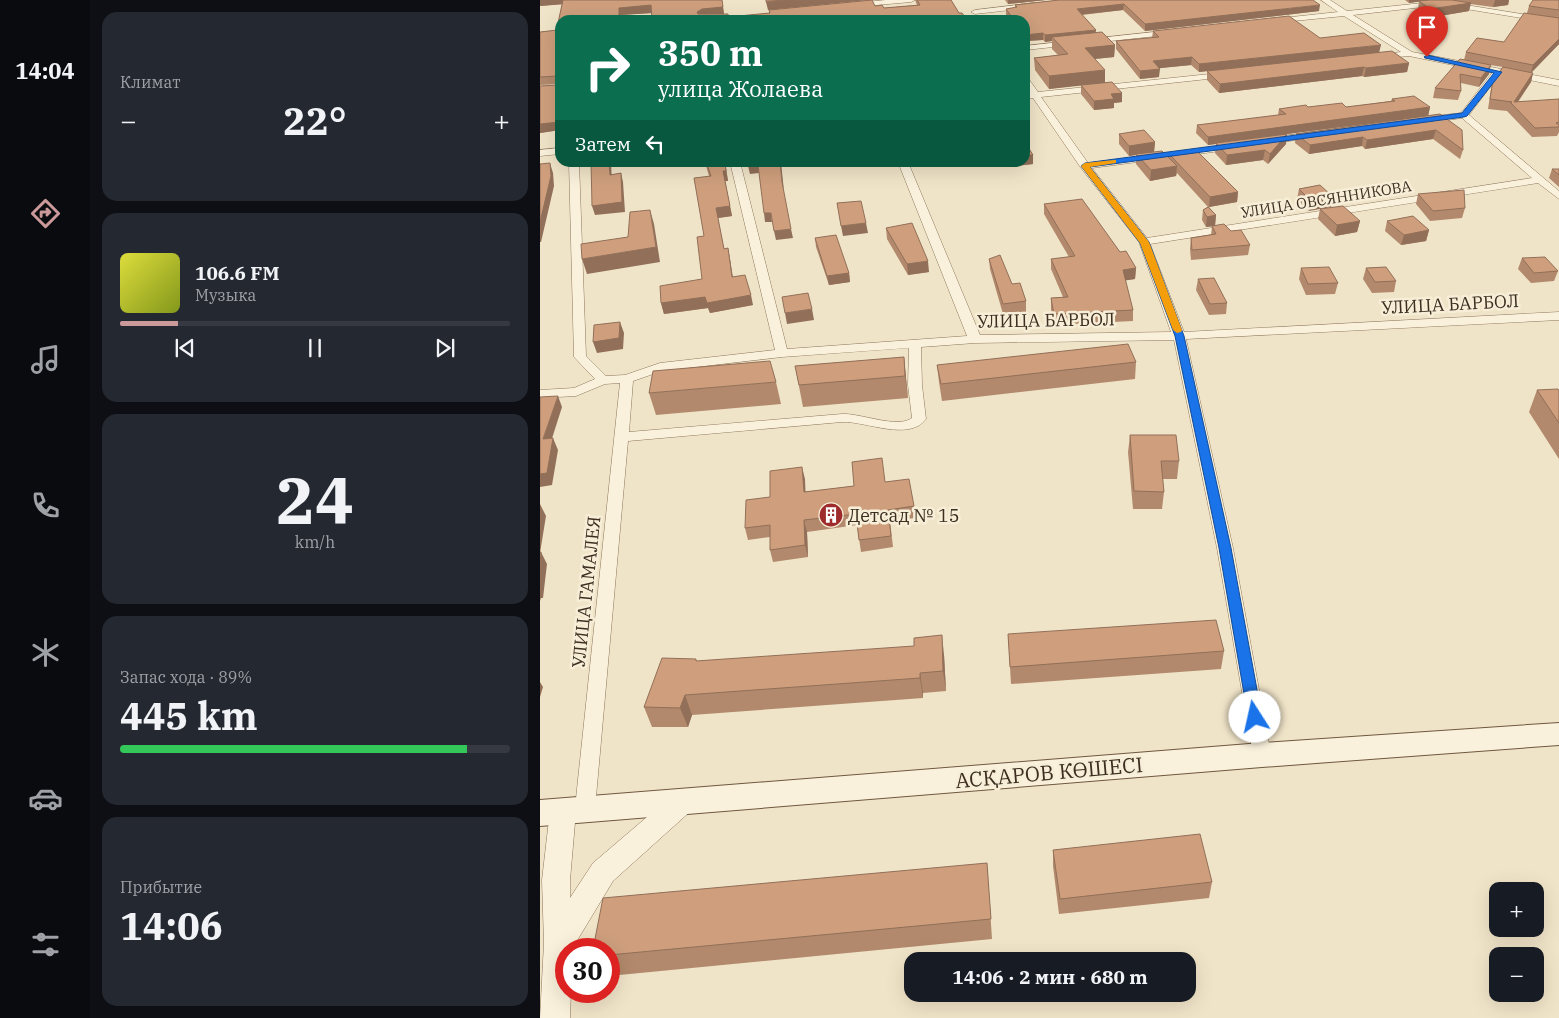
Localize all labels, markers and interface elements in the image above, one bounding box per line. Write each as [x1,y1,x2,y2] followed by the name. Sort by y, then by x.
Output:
[1406,6,1448,57] pin
[1413,13,1441,41] icon: arrive
[658,30,763,76] text: 350 m
[575,35,640,100] icon: right
[15,56,75,85] text: 14:04
[120,72,180,92] text: Климат
[658,74,823,103] text: улица Жолаева
[283,96,347,145] text: 22°
[120,102,137,139] text: −
[493,102,510,139] text: +
[641,130,669,158] icon: left
[575,132,631,156] text: Затем
[1239,176,1413,222] street label: УЛИЦА ОВСЯННИКОВА
[28,196,63,231] icon: directions
[195,261,280,285] text: 106.6 FM
[195,285,256,305] text: Музыка
[1380,289,1520,319] street label: УЛИЦА БАРБОЛ
[977,307,1115,333] street label: УЛИЦА БАРБОЛ
[171,334,199,362] icon: previous
[301,334,329,362] icon: pause
[431,334,459,362] icon: next
[28,342,63,377] icon: music
[276,457,354,542] text: 24
[28,488,63,523] icon: phone
[818,502,844,528] building icon: Детсад № 15
[848,504,960,527] place label: Детсад № 15
[567,515,605,669] street label: УЛИЦА ГАМАЛЕЯ
[295,532,335,552] text: km/h
[28,635,63,670] icon: climate
[120,667,252,687] text: Запас хода · 89%
[1228,690,1280,742] position arrow
[120,691,258,740] text: 445 km
[954,750,1144,794] street label: АСҚАРОВ КӨШЕСІ
[28,781,63,816] icon: car
[120,877,202,897] text: Прибытие
[1489,882,1544,1002] map controls
[1489,882,1544,937] button: +
[120,901,223,950] text: 14:06
[28,927,63,962] icon: filters
[555,938,620,1003] speed limit sign: 30
[1489,947,1544,1002] button: −
[952,965,1148,989] text: 14:06 · 2 мин · 680 m

